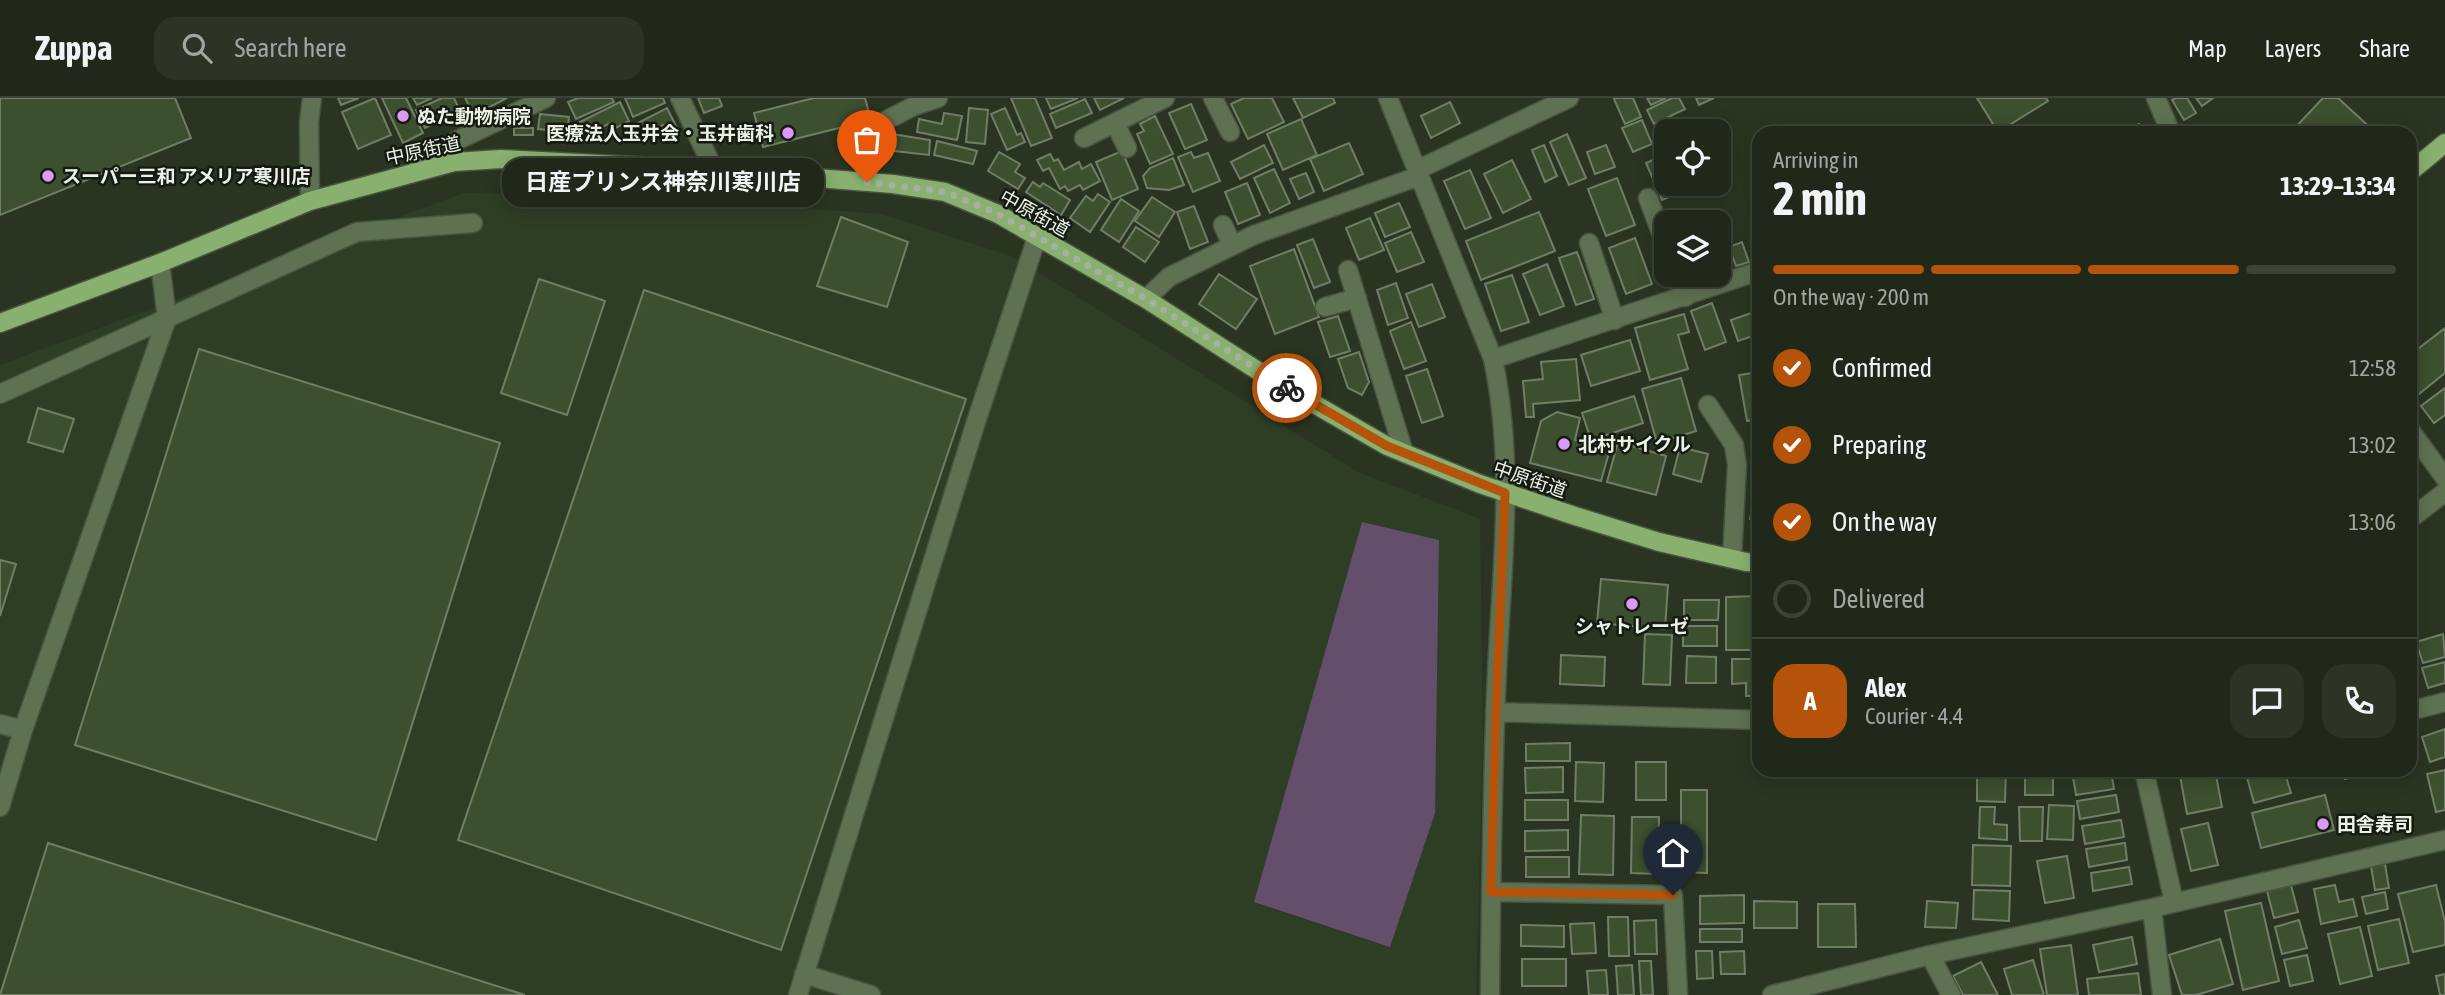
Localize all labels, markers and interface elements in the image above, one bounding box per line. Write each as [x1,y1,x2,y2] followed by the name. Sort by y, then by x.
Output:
[154,17,644,80] search box
[35,29,112,67] text: Zuppa
[178,29,216,67] icon: search
[234,33,347,63] text: Search here
[2188,35,2227,62] text: Map
[2265,35,2321,62] text: Layers
[2359,35,2410,62] text: Share
[417,105,531,127] place label: ぬた動物病院
[395,108,411,124] marker: ぬた動物病院
[837,110,897,182] pin
[1654,119,1731,287] map controls
[1654,119,1731,196] button: locate
[848,121,886,159] icon: bag
[546,122,774,144] place label: 医療法人玉井会・玉井歯科
[780,125,796,141] marker: 医療法人玉井会・玉井歯科
[384,131,462,169] street label: 中原街道
[1773,147,1859,173] text: Arriving in
[503,158,825,206] callout: 日産プリンス神奈川寒川店
[62,165,310,187] place label: スーパー三和 アメリア寒川店
[40,168,56,184] marker: スーパー三和 アメリア寒川店
[525,169,801,195] text: 日産プリンス神奈川寒川店
[2280,171,2396,201] text: 13:29–13:34
[1773,172,1867,225] text: 2 min
[996,185,1074,241] street label: 中原街道
[1654,210,1731,287] button: layers
[1773,284,1929,310] text: On the way · 200 m
[1773,349,1811,387] icon: check
[1252,353,1322,423] courier
[1832,353,1932,383] text: Confirmed
[2349,355,2396,381] text: 12:58
[1268,369,1306,407] icon: bike
[1773,426,1811,464] icon: check
[1832,430,1926,460] text: Preparing
[2348,432,2396,458] text: 13:02
[1578,433,1691,455] place label: 北村サイクル
[1556,436,1572,452] marker: 北村サイクル
[1490,456,1570,502] street label: 中原街道
[1773,503,1811,541] icon: check
[1832,507,1937,537] text: On the way
[2348,509,2396,535] text: 13:06
[1832,584,1925,614] text: Delivered
[1624,596,1640,612] marker: シャトレーゼ
[1575,615,1689,637] place label: シャトレーゼ
[2230,664,2304,738] button: chat
[2322,664,2396,738] button: phone
[1865,673,1906,703] text: Alex
[1804,686,1816,716] text: A
[1865,703,1964,729] text: Courier · 4.4
[2337,813,2413,835] place label: 田舎寿司
[2315,816,2331,832] marker: 田舎寿司
[1643,823,1703,895] pin
[1654,834,1692,872] icon: home

